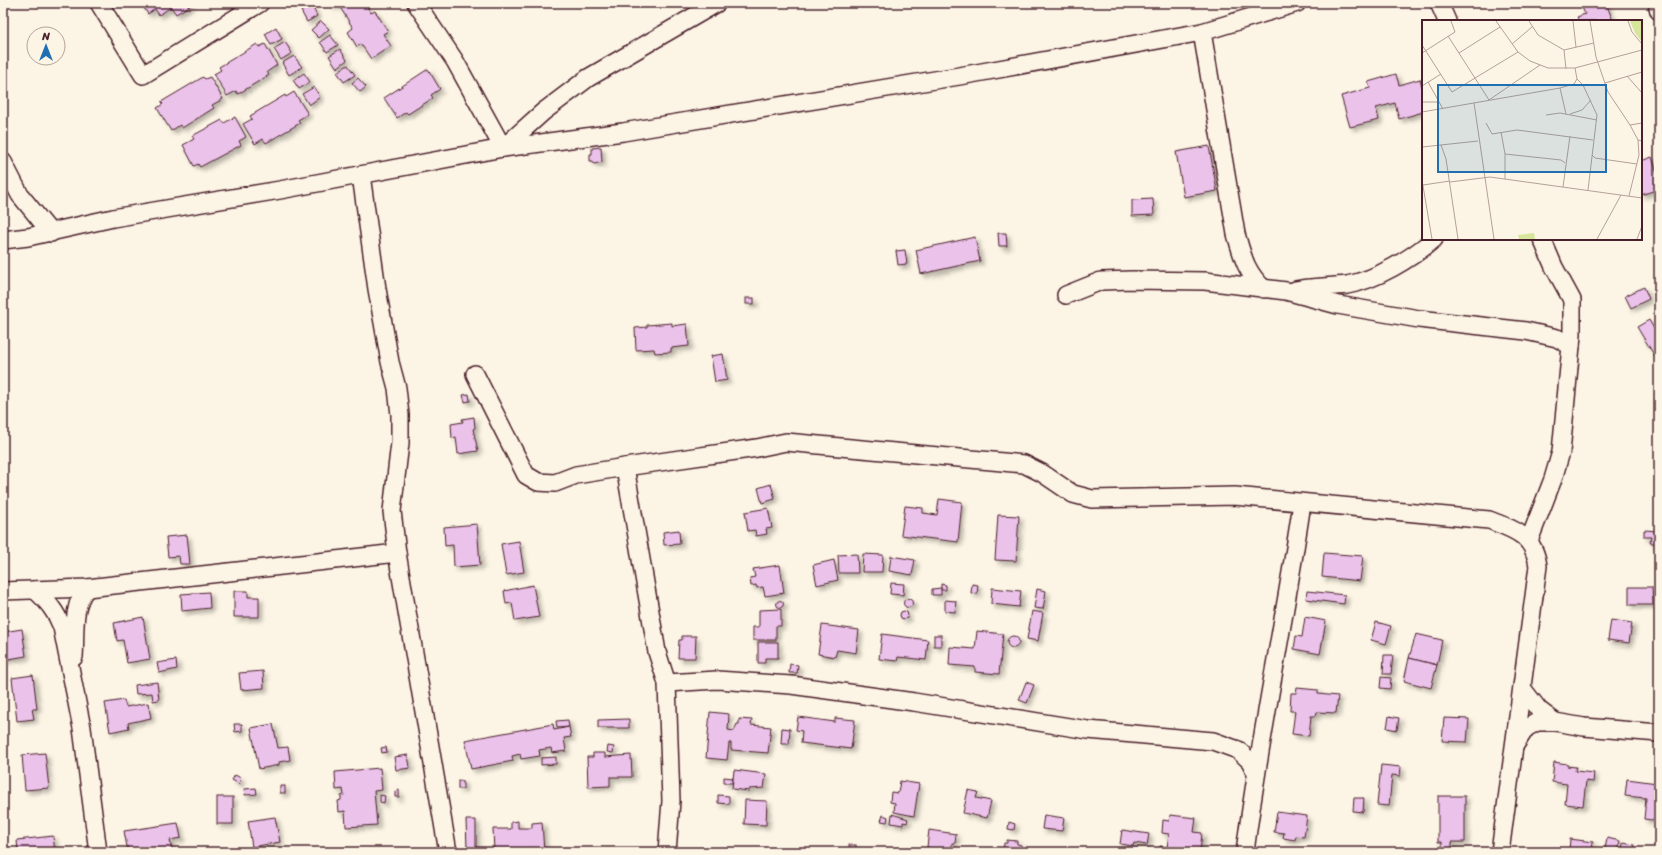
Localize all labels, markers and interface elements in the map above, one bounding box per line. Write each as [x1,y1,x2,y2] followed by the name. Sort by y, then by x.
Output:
[1422,20,1642,240] inset map
[26,26,66,66] north arrow
[41,27,50,46] text: N

